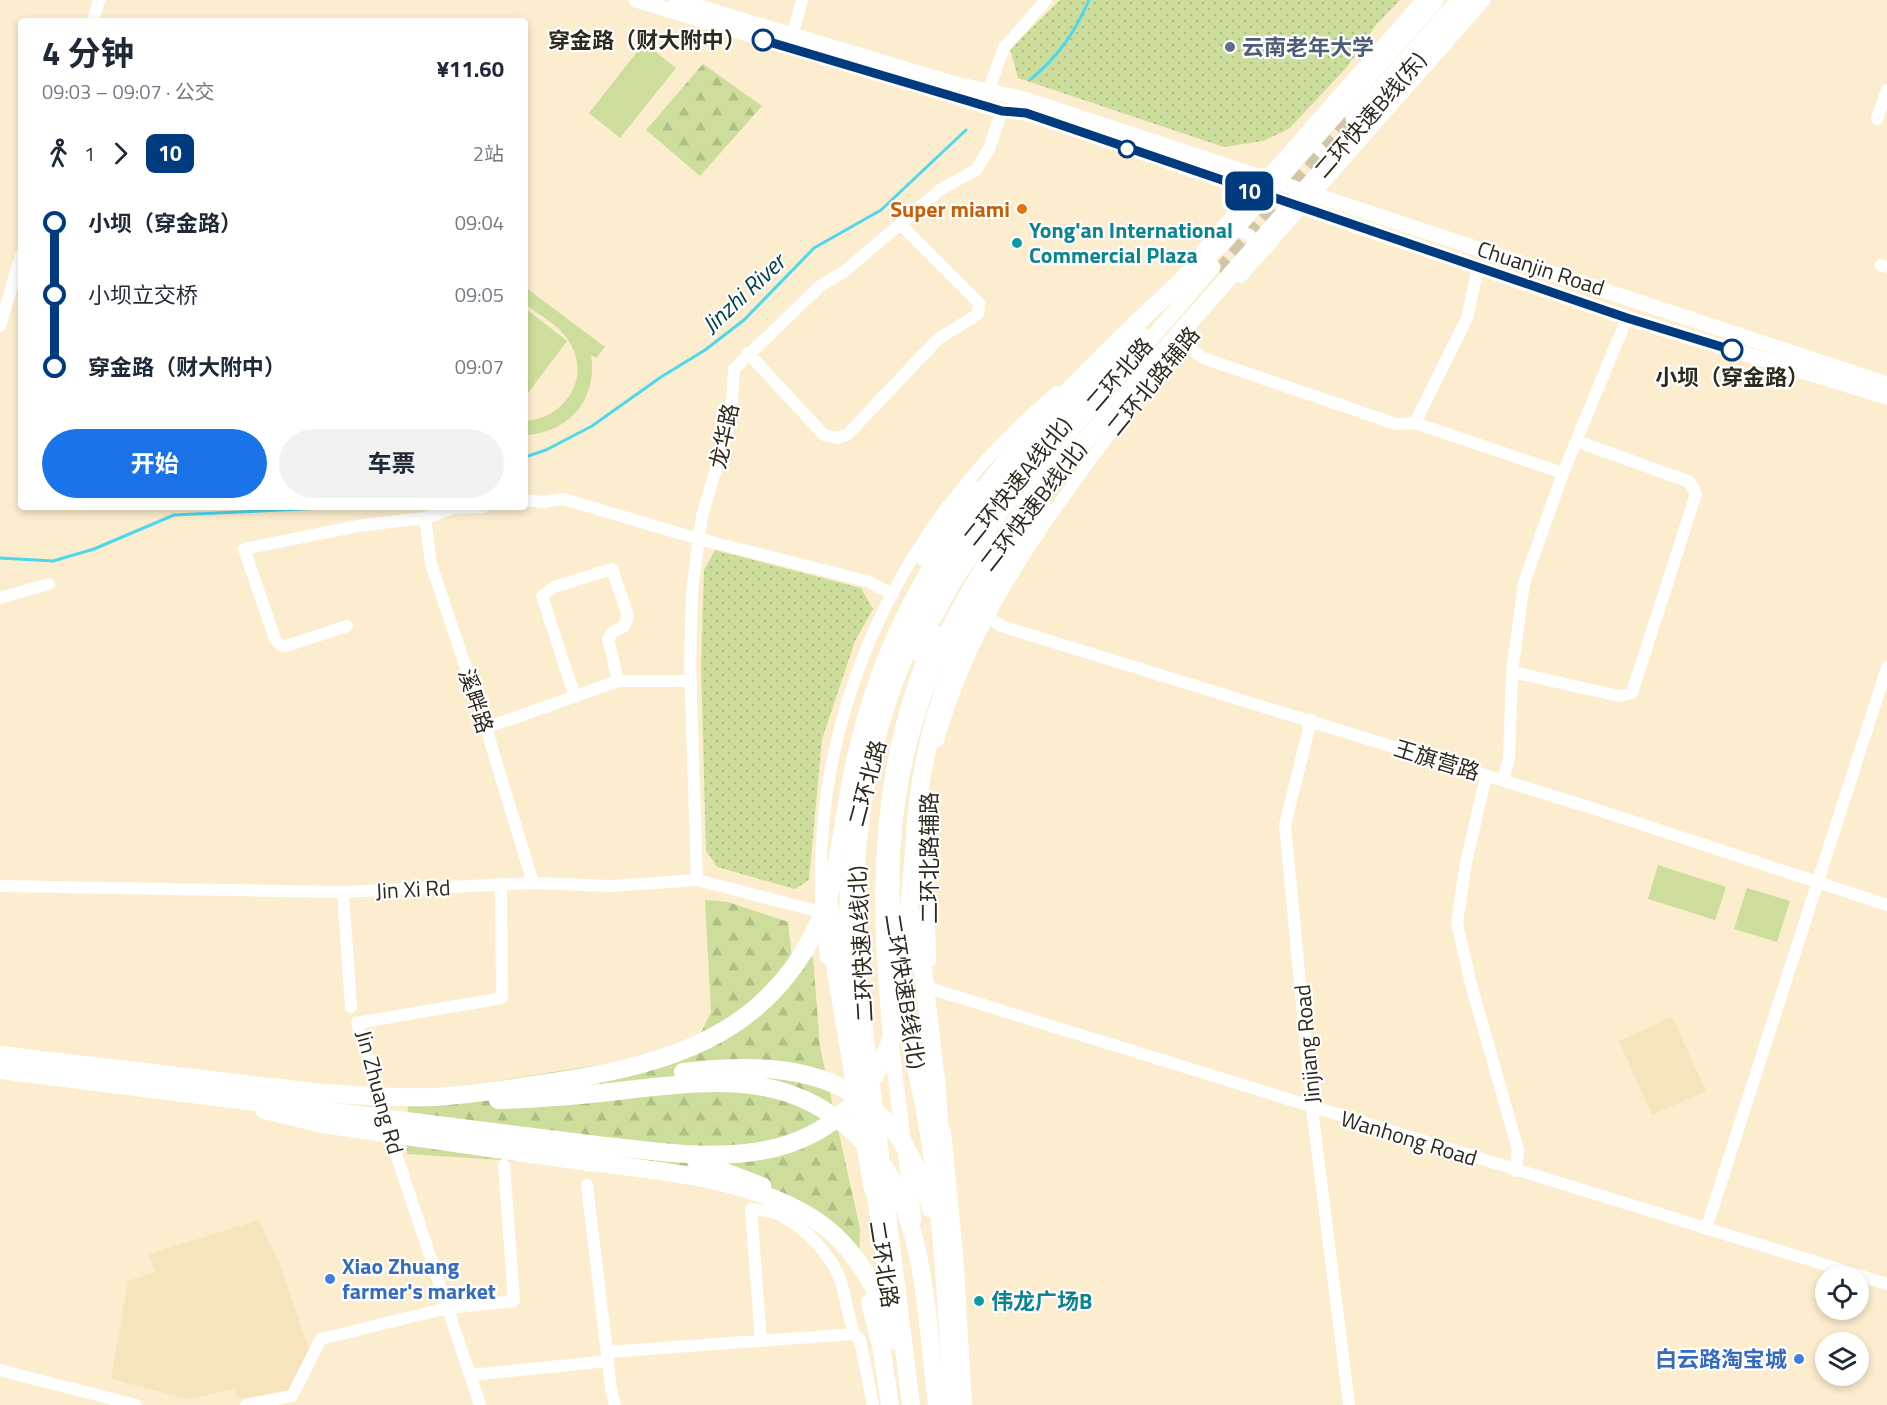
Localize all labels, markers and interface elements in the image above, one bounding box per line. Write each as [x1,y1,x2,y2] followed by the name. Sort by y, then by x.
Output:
[548,23,746,57] place label: 穿金路（财大附中）
[42,28,134,78] text: 4 分钟
[752,29,774,51] marker: 穿金路（财大附中）
[1242,30,1374,64] place label: 云南老年大学
[1223,40,1237,54] marker: 云南老年大学
[1306,45,1434,185] street label: 二环快速B线(东)
[437,52,504,86] text: ¥11.60
[42,76,215,107] text: 09:03 – 09:07 · 公交
[42,137,75,170] icon: walk
[104,137,137,170] icon: forward
[158,137,182,169] text: 10
[84,138,95,169] text: 1
[473,138,504,169] text: 2站
[1118,140,1136,158] unlabelled marker
[1222,172,1276,210] line badge: 10
[1237,175,1261,207] text: 10
[890,192,1010,226] place label: Super miami
[1015,202,1029,216] marker: Super miami
[88,206,242,240] text: 小坝（穿金路）
[455,207,504,238] text: 09:04
[1029,213,1233,272] place label: Yong'an International Commercial Plaza
[1473,231,1609,305] street label: Chuanjin Road
[1010,236,1024,250] marker: Yong'an International Commercial Plaza
[693,242,796,341] water label: Jinzhi River
[88,278,198,312] text: 小坝立交桥
[455,279,504,310] text: 09:05
[1098,319,1208,443] street label: 二环北路辅路
[1077,330,1161,418] street label: 二环北路
[1721,339,1743,361] marker: 小坝（穿金路）
[88,350,286,384] text: 穿金路（财大附中）
[455,351,504,382] text: 09:07
[1655,360,1809,394] place label: 小坝（穿金路）
[701,400,747,472] street label: 龙华路
[954,409,1080,553] street label: 二环快速A线(北)
[42,429,267,498] button: 开始
[279,429,504,498] button: 车票
[971,434,1095,578] street label: 二环快速B线(北)
[450,664,502,738] street label: 溪畔路
[1390,731,1484,789] street label: 王旗营路
[839,736,895,830] street label: 二环北路
[912,792,946,924] street label: 二环北路辅路
[840,865,882,1023] street label: 二环快速A线(北)
[375,870,451,908] street label: Jin Xi Rd
[876,911,934,1071] street label: 二环快速B线(北)
[1285,983,1329,1105] street label: Jinjiang Road
[347,1026,413,1158] street label: Jin Zhuang Rd
[1337,1101,1481,1175] street label: Wanhong Road
[860,1218,908,1310] street label: 二环北路
[342,1249,496,1308] place label: Xiao Zhuang farmer's market
[1815,1266,1869,1386] map controls
[1815,1266,1869,1320] button: locate
[323,1272,337,1286] marker: Xiao Zhuang farmer's market
[991,1284,1092,1318] place label: 伟龙广场B
[972,1294,986,1308] marker: 伟龙广场B
[1815,1332,1869,1386] button: layers
[1655,1342,1787,1376] place label: 白云路淘宝城
[1792,1352,1806,1366] marker: 白云路淘宝城

